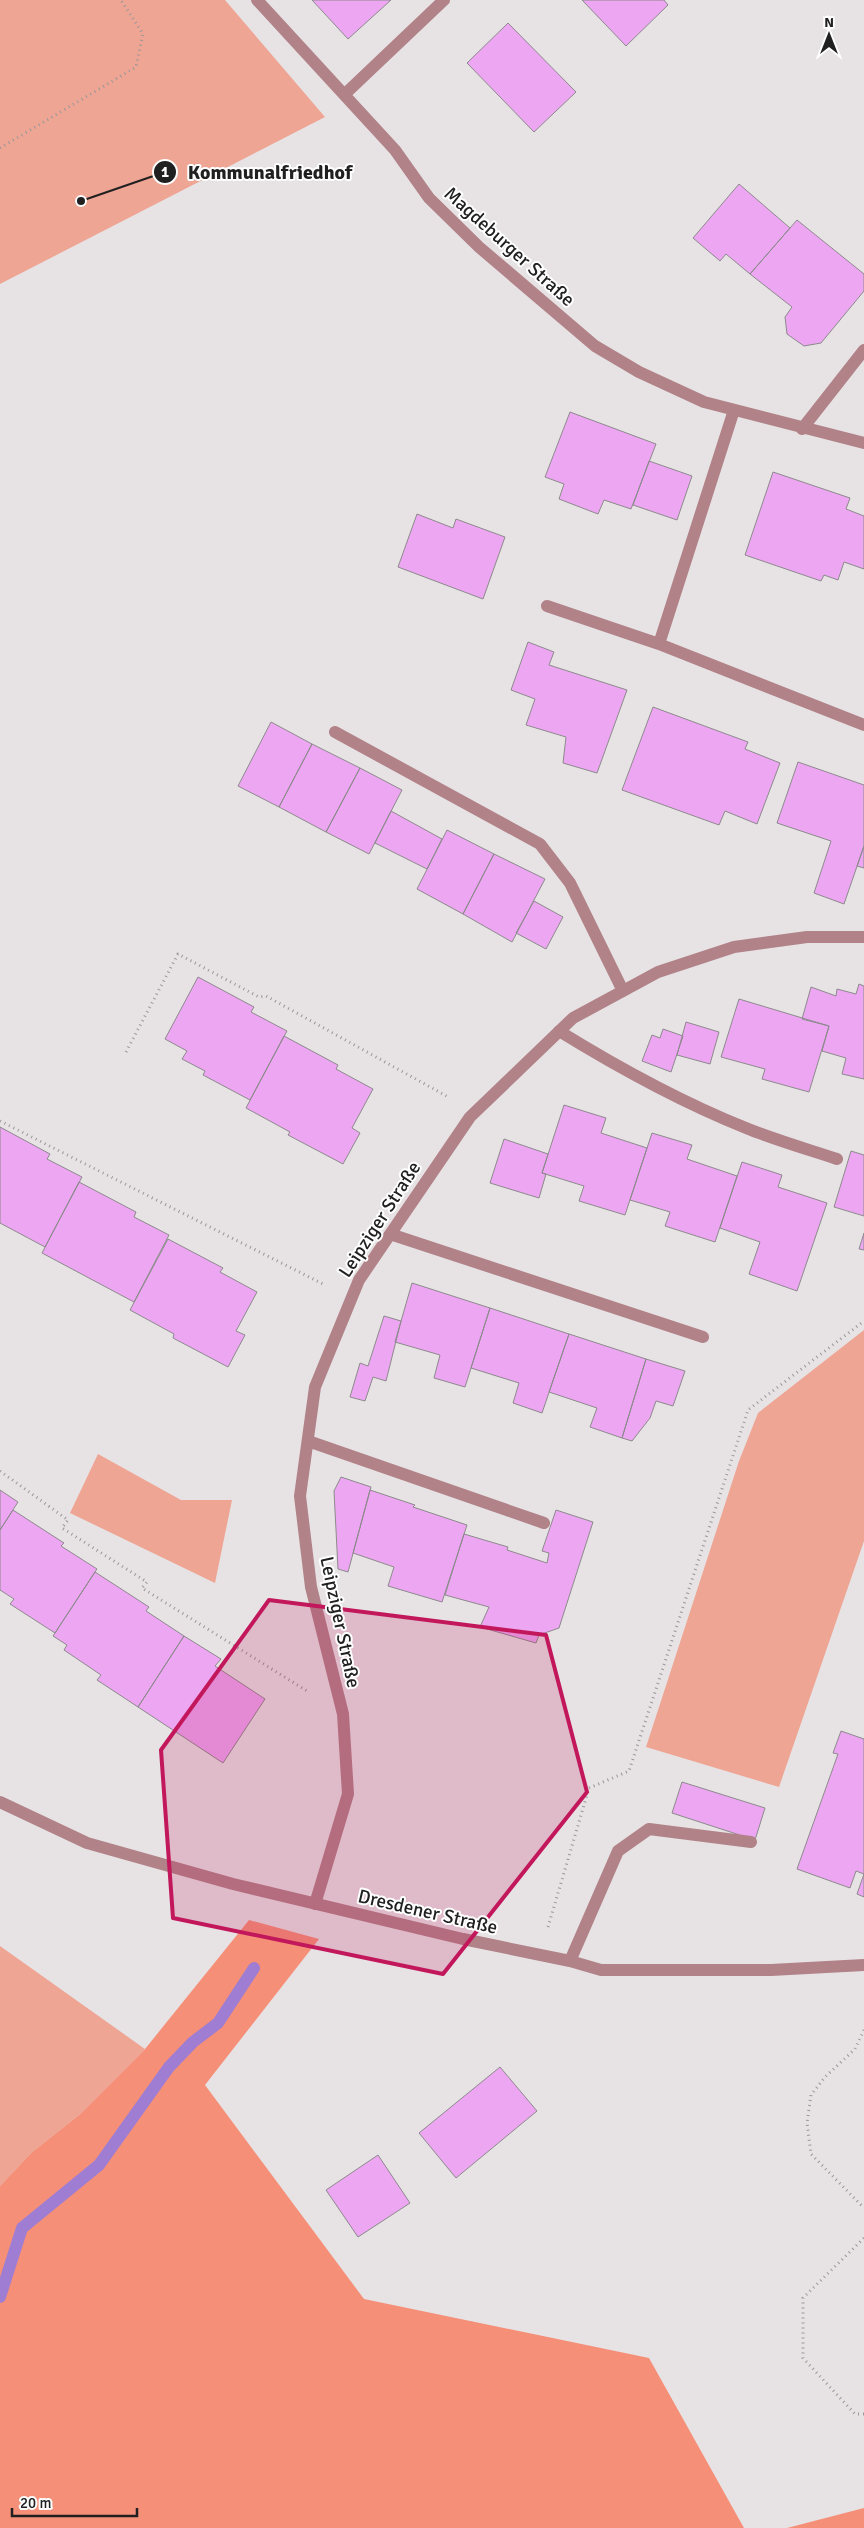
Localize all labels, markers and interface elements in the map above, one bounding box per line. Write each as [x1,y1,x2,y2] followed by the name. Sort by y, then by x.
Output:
[804,10,854,60] north arrow
[824,14,834,31] text: N
[153,154,362,189] callout: Kommunalfriedhof
[188,160,354,185] text: Kommunalfriedhof
[161,163,169,181] text: 1
[439,182,580,312] street label: Magdeburger Straße
[333,1157,426,1282] street label: Leipziger Straße
[314,1554,366,1690] street label: Leipziger Straße
[356,1884,500,1940] street label: Dresdener Straße
[12,2486,138,2518] scale bar
[20,2494,51,2512] text: 20 m

